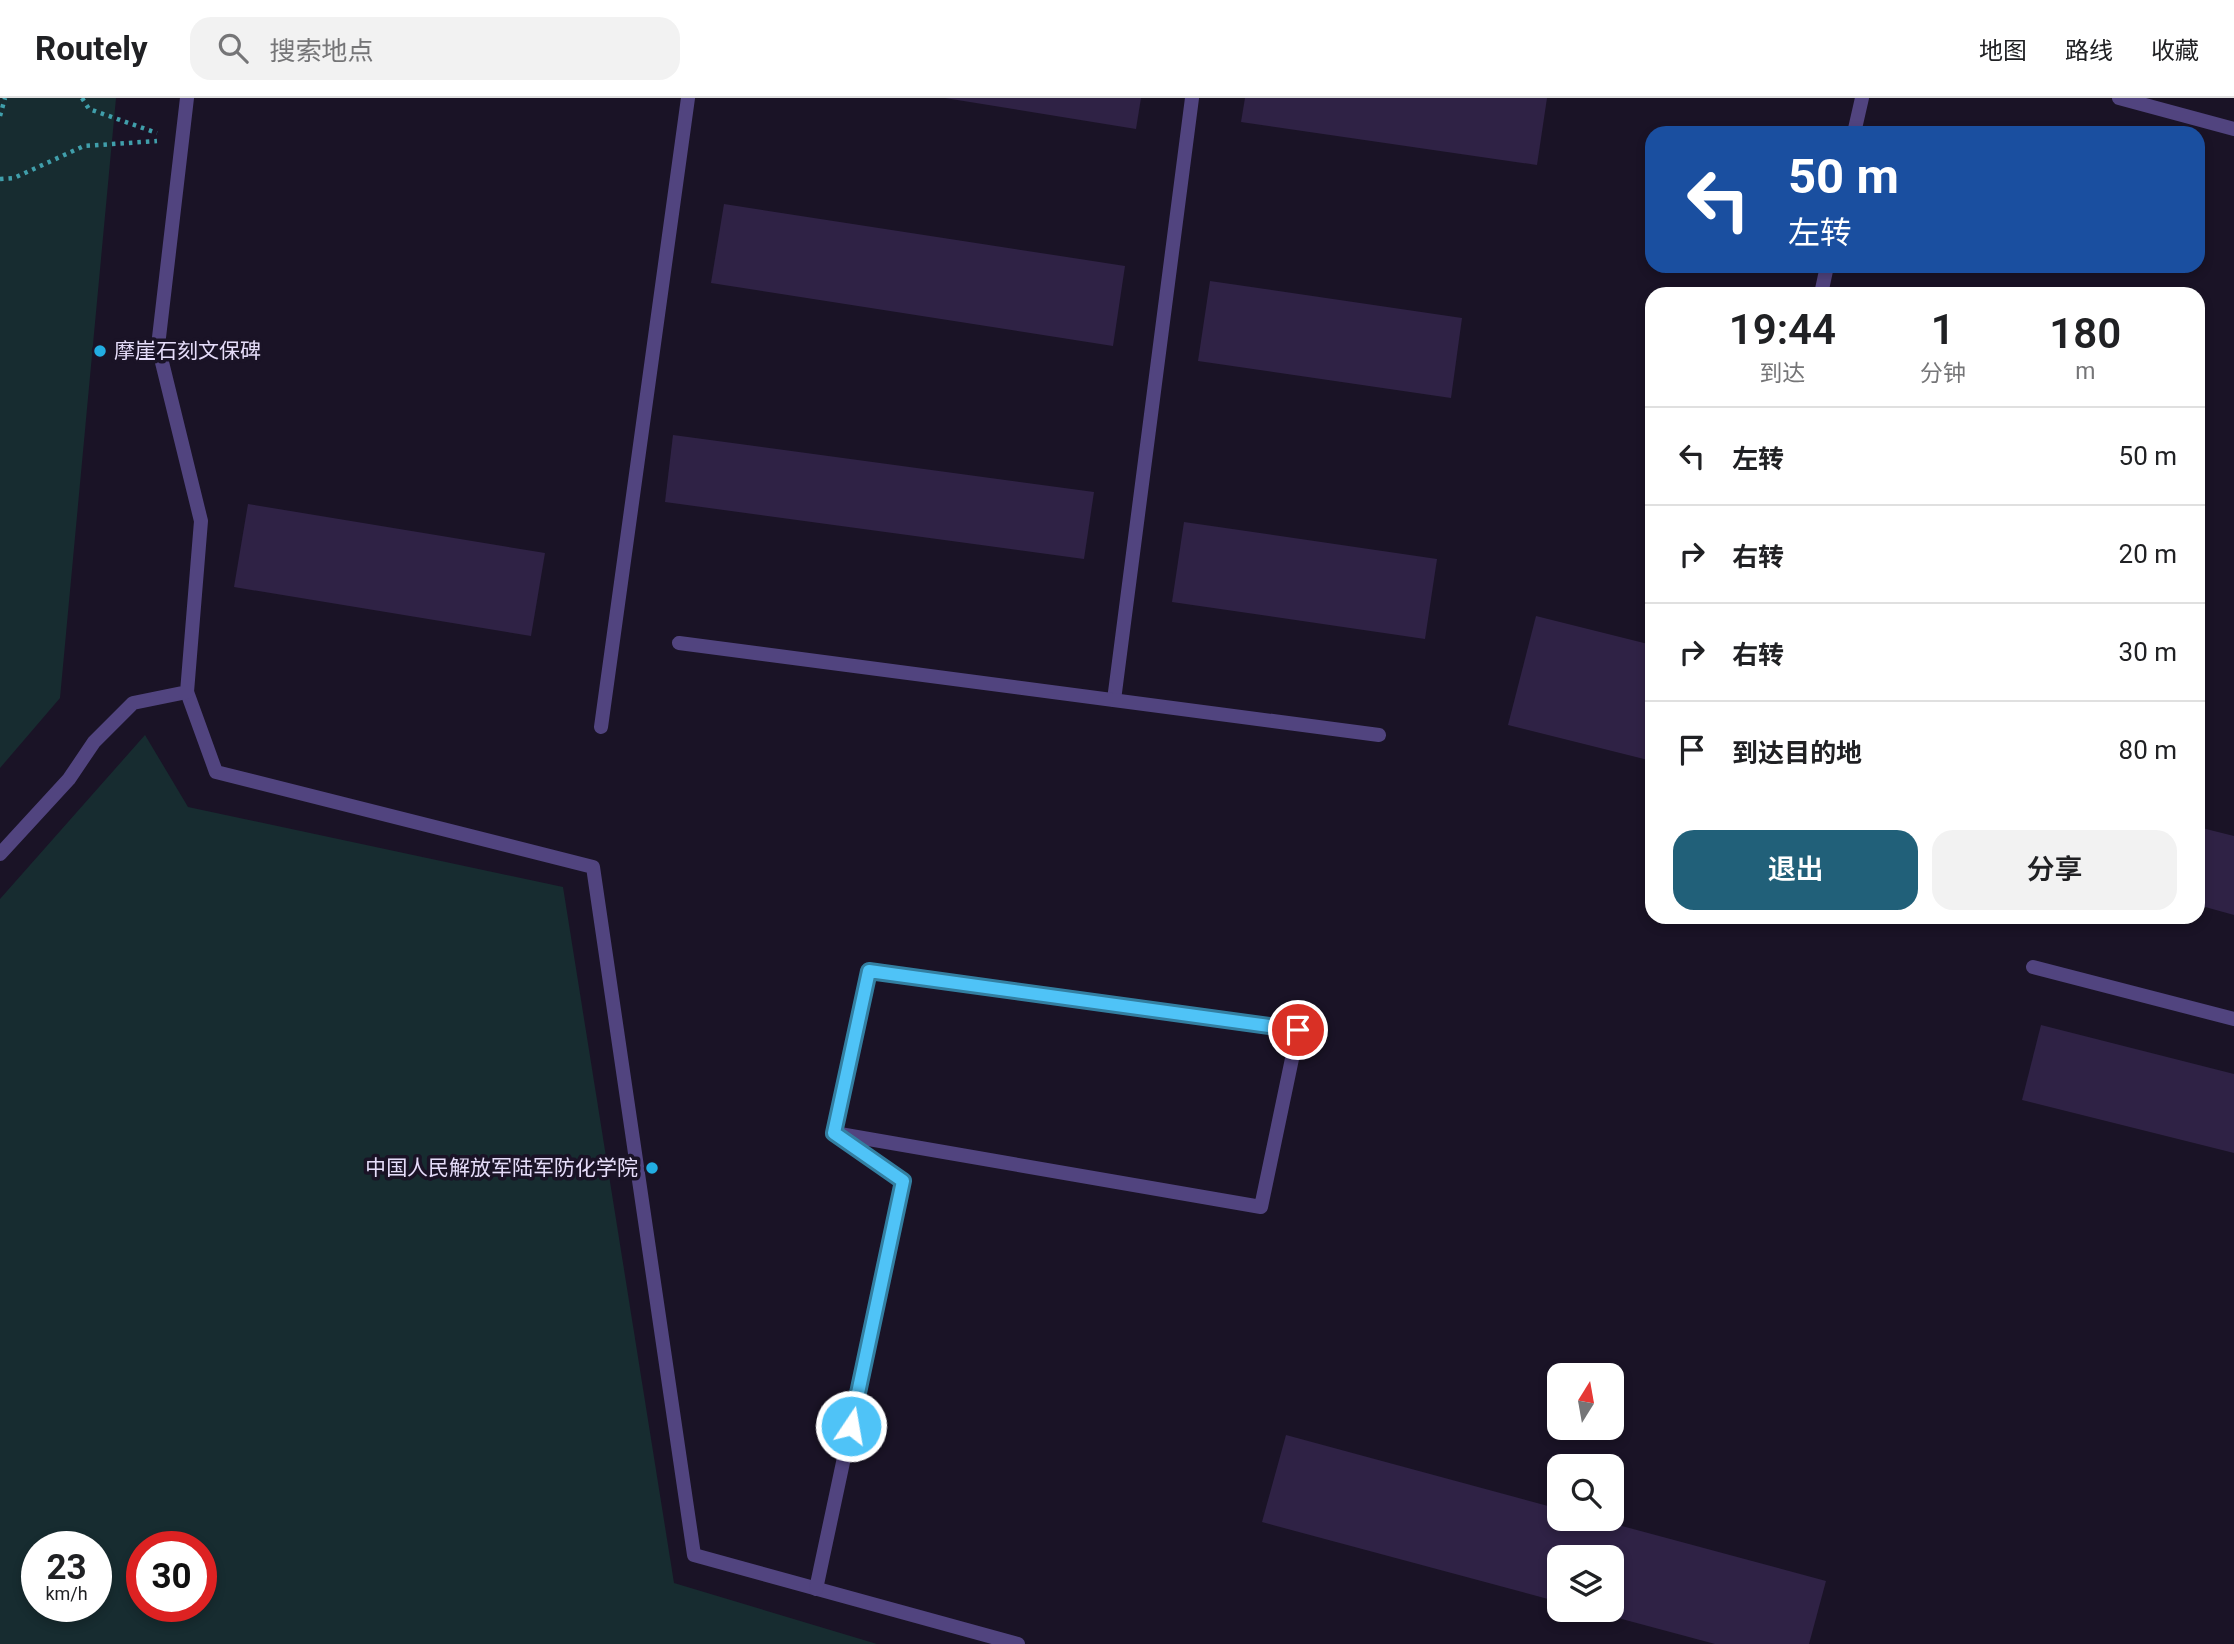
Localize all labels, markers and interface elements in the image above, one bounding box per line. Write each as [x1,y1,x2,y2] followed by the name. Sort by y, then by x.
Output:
[190,17,680,80] search box
[35,29,148,68] text: Routely
[214,29,252,67] icon: search
[270,36,374,66] text: 搜索地点
[1979,37,2027,65] text: 地图
[2065,37,2113,65] text: 路线
[2151,37,2199,65] text: 收藏
[1788,148,1899,205] text: 50 m
[1673,154,1764,245] icon: left
[1788,214,1852,252] text: 左转
[1729,305,1836,354] text: 19:44
[1931,305,1955,354] text: 1
[2049,309,2121,358] text: 180
[114,339,261,363] place label: 摩崖石刻文保碑
[92,343,108,359] marker: 摩崖石刻文保碑
[2075,358,2095,385] text: m
[1759,360,1805,387] text: 到达
[1920,360,1966,387] text: 分钟
[1673,437,1711,475] icon: left
[2119,441,2177,471] text: 50 m
[1732,444,1784,474] text: 左转
[1673,535,1711,573] icon: right
[2119,539,2177,569] text: 20 m
[1732,542,1784,572] text: 右转
[1673,633,1711,671] icon: right
[2119,637,2177,667] text: 30 m
[1732,640,1784,670] text: 右转
[1673,731,1711,769] icon: arrive
[2119,735,2177,765] text: 80 m
[1732,738,1862,768] text: 到达目的地
[1673,830,1918,910] button: 退出
[1932,830,2177,910] button: 分享
[1268,1000,1328,1060] pin
[1279,1011,1317,1049] icon: arrive
[365,1156,638,1180] place label: 中国人民解放军陆军防化学院
[644,1160,660,1176] marker: 中国人民解放军陆军防化学院
[1547,1363,1624,1440] north arrow
[1547,1363,1624,1622] map controls
[814,1389,888,1463] position arrow
[1547,1454,1624,1531] button: search
[126,1531,217,1622] speed limit sign: 30
[1547,1545,1624,1622] button: layers
[46,1547,87,1588] text: 23
[45,1583,88,1604] text: km/h

